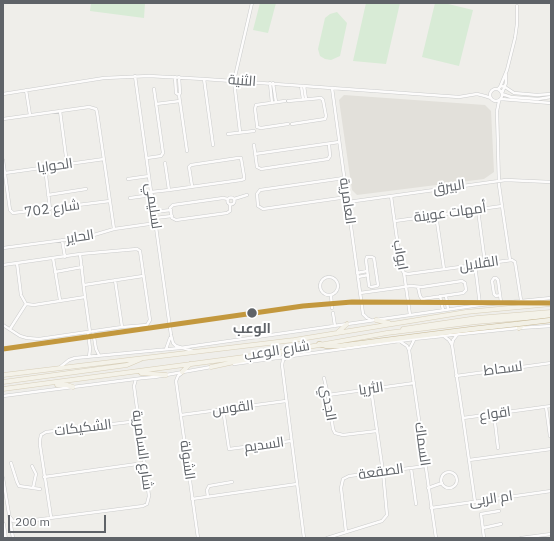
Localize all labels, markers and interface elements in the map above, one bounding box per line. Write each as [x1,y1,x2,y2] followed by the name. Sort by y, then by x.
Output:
[227,72,257,90] street label: الثنية
[36,155,74,177] street label: الحوايا
[432,176,466,198] street label: البيرق
[335,177,359,225] street label: العامرية
[141,182,165,230] street label: لسليمي
[23,197,81,221] street label: شارع 702
[413,200,487,226] street label: أمهات عوينة
[65,227,95,247] street label: الحاير
[389,239,411,271] street label: ابواب
[458,253,500,275] street label: القلايل
[245,306,259,320] marker: الوعب
[233,321,271,337] place label: الوعب
[243,338,311,364] street label: شارع الوعب
[483,358,523,380] street label: لسحاط
[357,379,385,399] street label: الثريا
[317,384,339,422] street label: الجدي
[211,397,255,419] street label: القوس
[478,403,512,425] street label: اقواع
[128,409,156,491] street label: شارع السامرية
[53,416,113,440] street label: الشكيكات
[411,421,433,467] street label: السماك
[243,434,285,456] street label: السديم
[176,439,198,481] street label: الشولة
[357,461,405,483] street label: الصقعة
[468,488,514,510] street label: ام الربى
[10,507,108,533] scale bar
[15,514,50,529] text: 200 m

